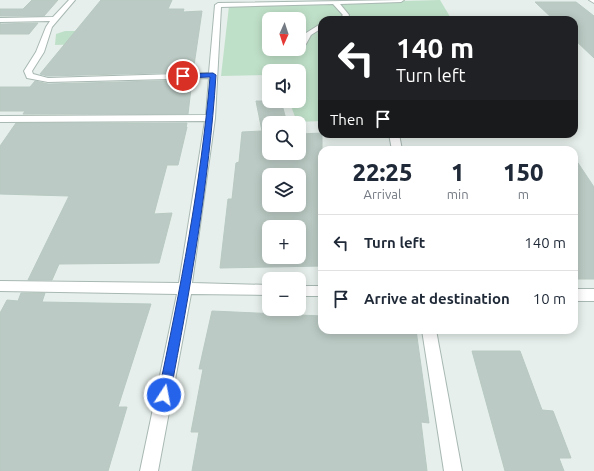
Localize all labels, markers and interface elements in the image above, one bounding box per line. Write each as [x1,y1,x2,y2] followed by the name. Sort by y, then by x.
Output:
[262,12,306,56] north arrow
[262,12,306,316] map controls
[330,32,382,84] icon: left
[396,32,474,63] text: 140 m
[166,59,200,93] pin
[262,64,306,108] button: sound
[172,65,194,87] icon: arrive
[396,65,466,85] text: Turn left
[372,108,394,130] icon: arrive
[330,111,364,128] text: Then
[262,116,306,160] button: search
[352,159,412,186] text: 22:25
[451,159,464,186] text: 1
[503,159,544,186] text: 150
[262,168,306,212] button: layers
[363,187,401,201] text: Arrival
[447,187,469,201] text: min
[518,187,529,201] text: m
[262,220,306,264] button: +
[330,232,352,254] icon: left
[364,234,425,251] text: Turn left
[524,234,566,251] text: 140 m
[262,272,306,316] button: −
[330,288,352,310] icon: arrive
[364,290,510,307] text: Arrive at destination
[533,290,566,307] text: 10 m
[143,374,185,416] position arrow

